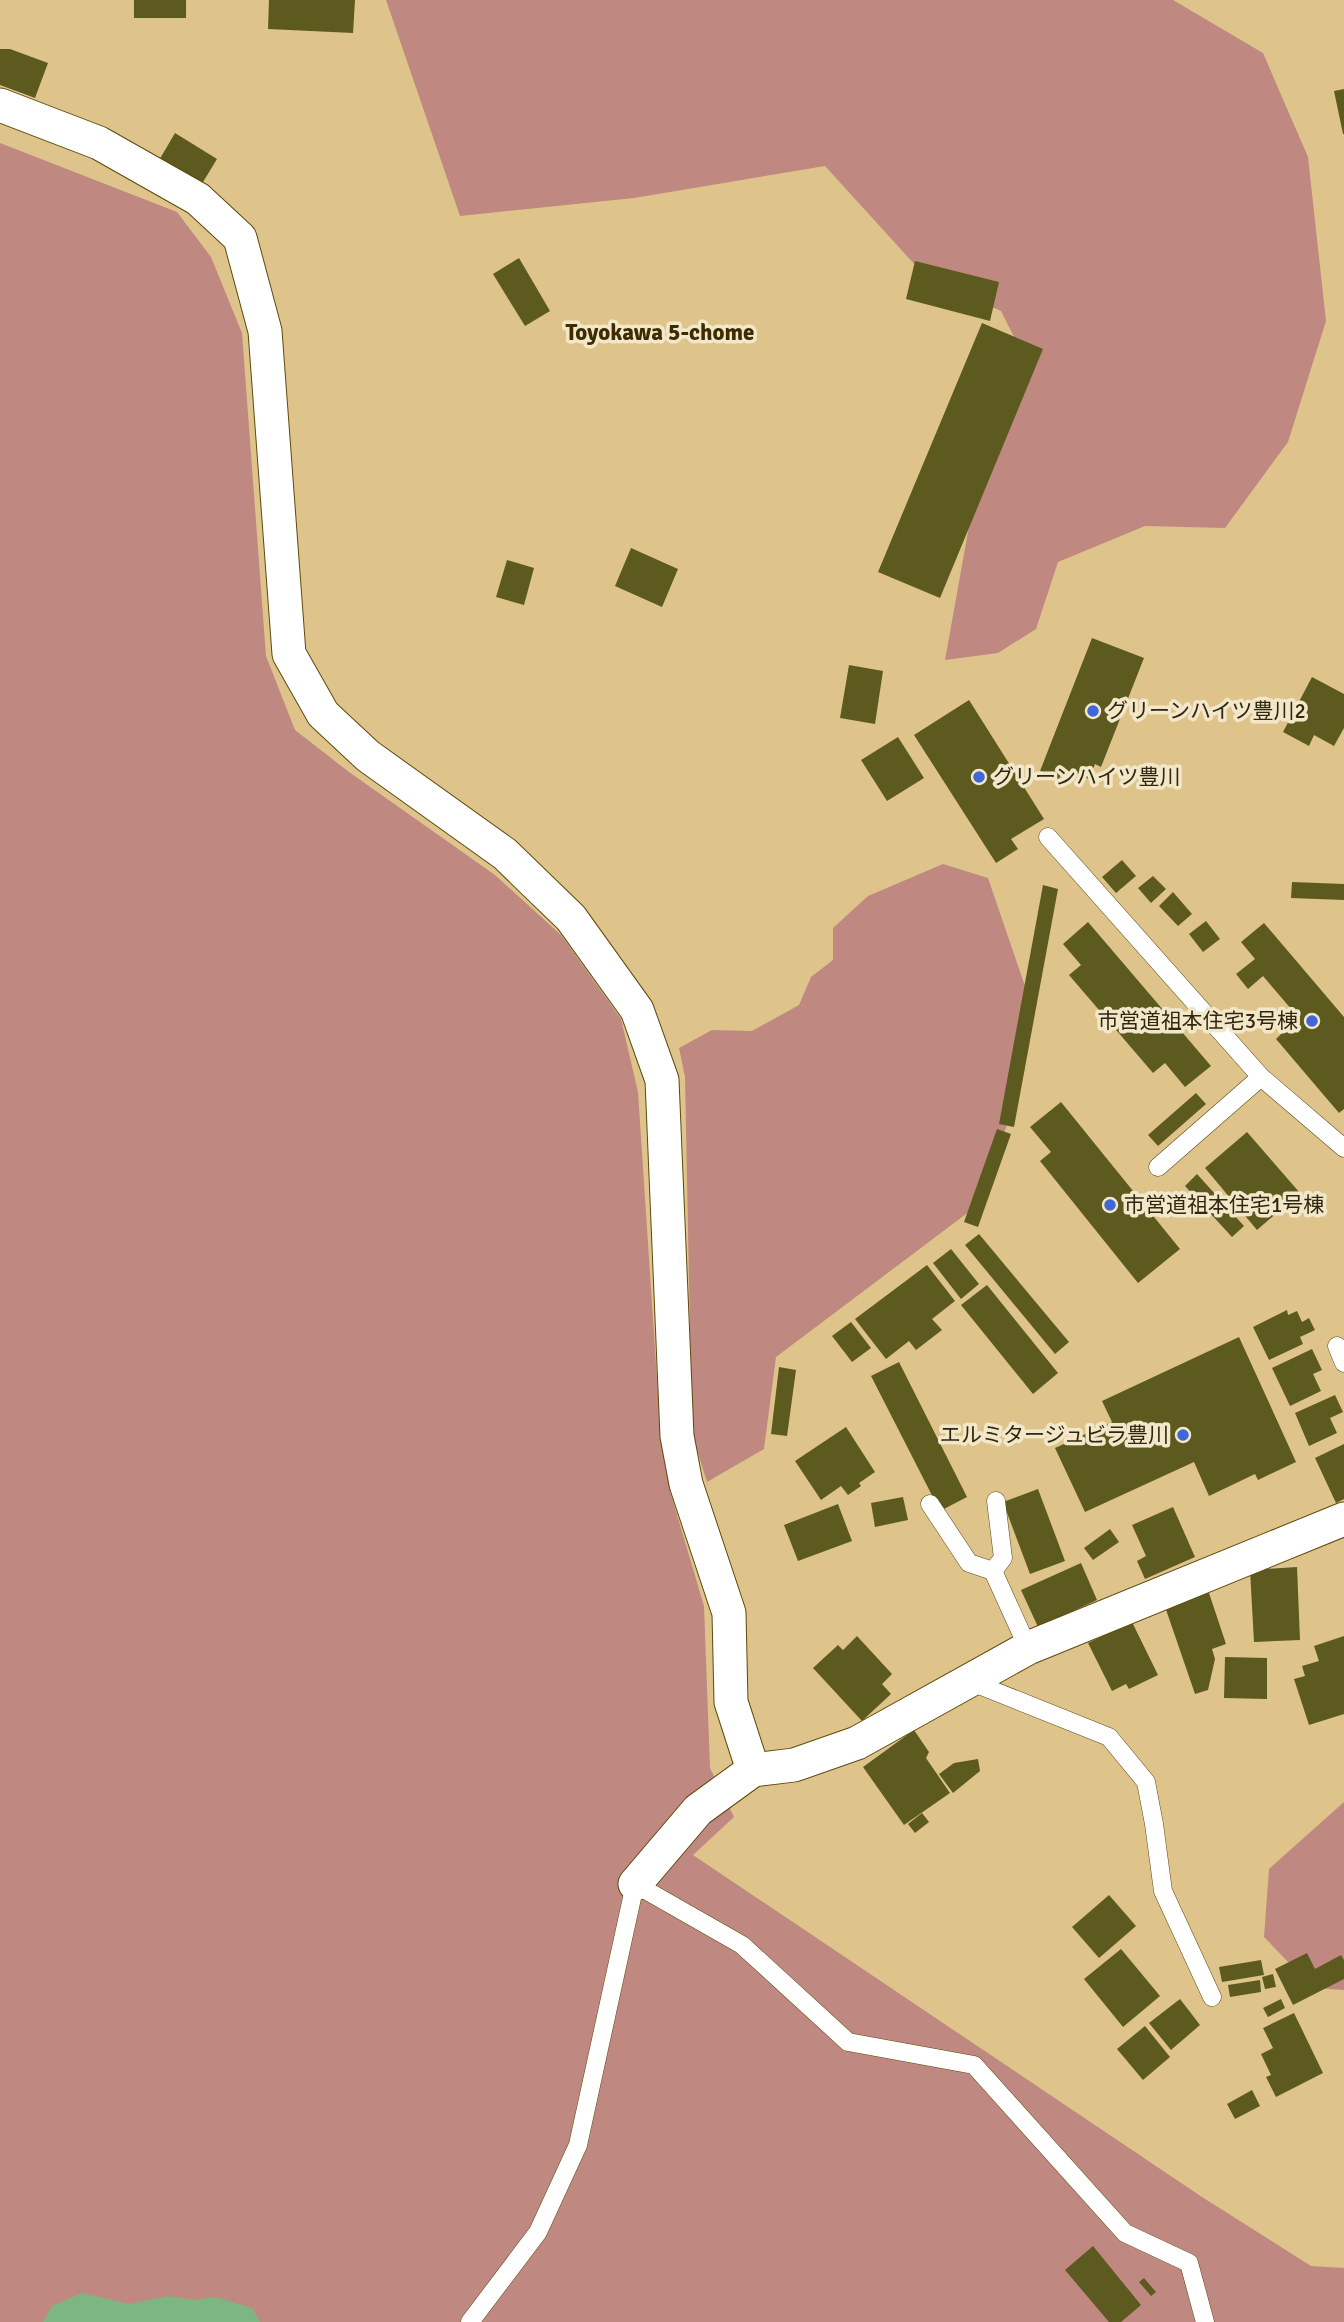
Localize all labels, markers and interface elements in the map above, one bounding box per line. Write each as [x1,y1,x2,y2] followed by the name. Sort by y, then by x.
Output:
[566,318,754,347] district label: Toyokawa 5-chome
[1107,698,1306,724] place label: グリーンハイツ豊川2
[1085,703,1101,719] marker: グリーンハイツ豊川2
[993,764,1181,790] place label: グリーンハイツ豊川
[971,769,987,785] marker: グリーンハイツ豊川
[1098,1008,1298,1034] place label: 市営道祖本住宅3号棟
[1304,1013,1320,1029] marker: 市営道祖本住宅3号棟
[1124,1192,1324,1218] place label: 市営道祖本住宅1号棟
[1102,1197,1118,1213] marker: 市営道祖本住宅1号棟
[940,1422,1169,1448] place label: エルミタージュビラ豊川
[1175,1427,1191,1443] marker: エルミタージュビラ豊川

